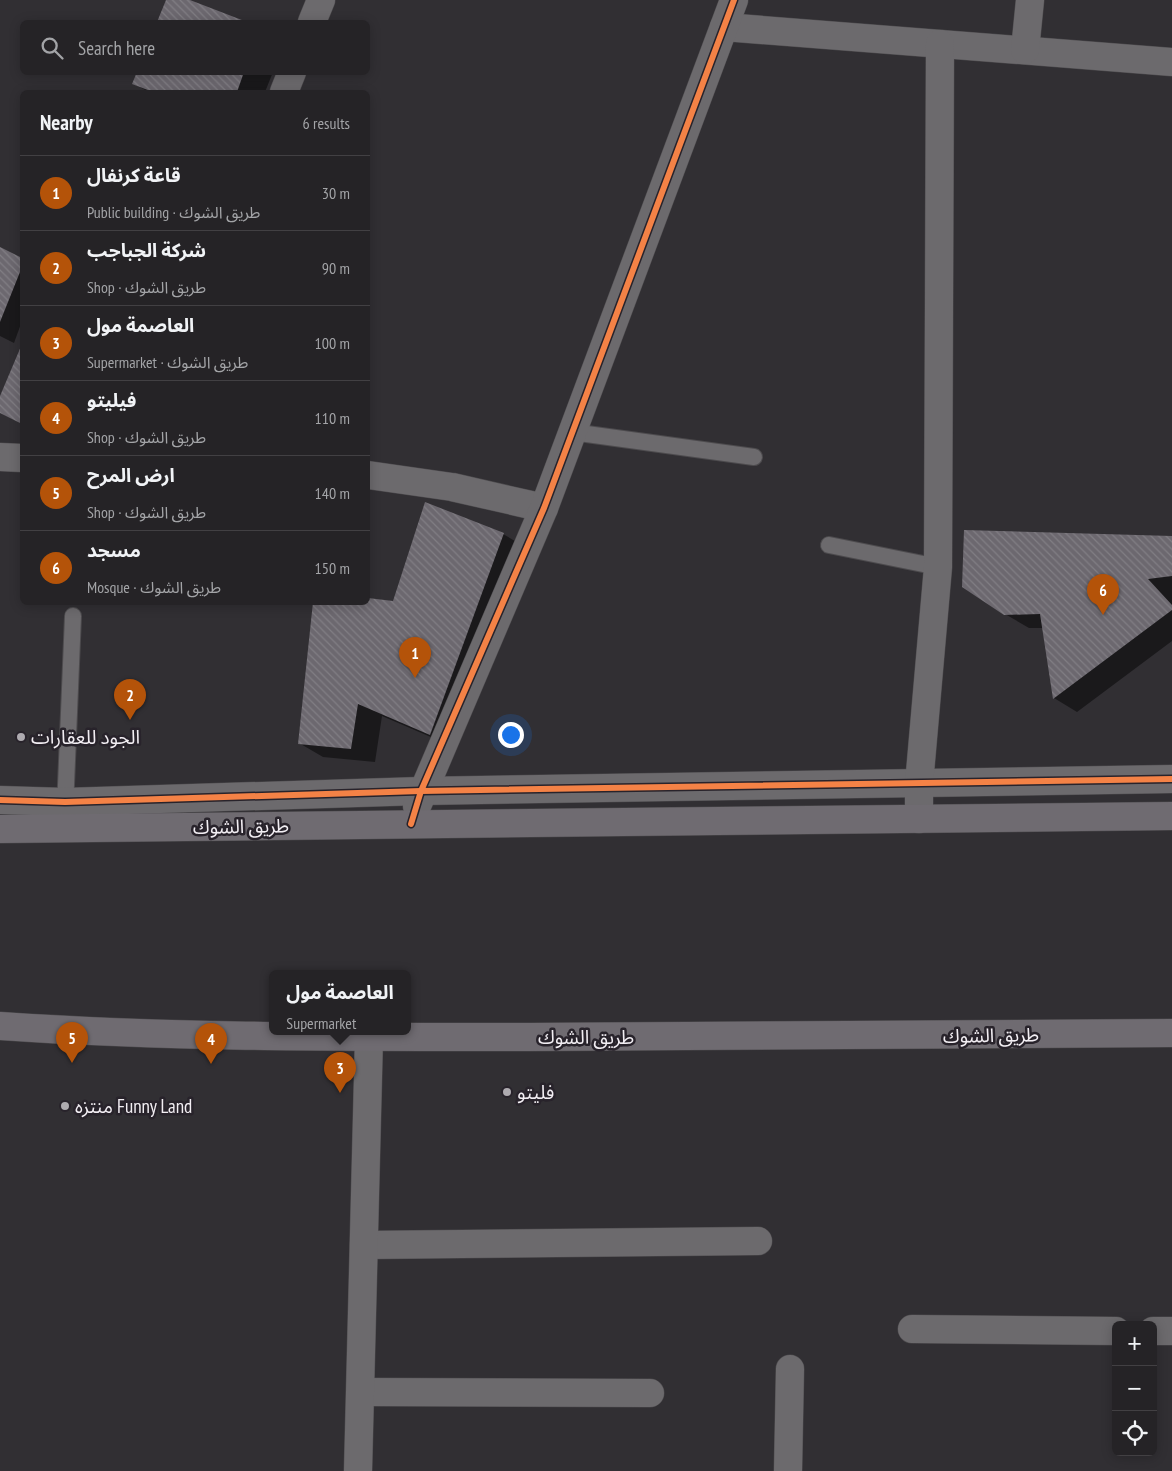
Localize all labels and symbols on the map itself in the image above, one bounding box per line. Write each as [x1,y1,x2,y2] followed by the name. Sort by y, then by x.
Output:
[1087,574,1119,615] pin: 6
[399,637,431,678] pin: 1
[114,679,146,720] pin: 2
[498,722,524,748] your location
[31,725,140,749] place label: الجود للعقارات
[15,731,27,743] marker: الجود للعقارات
[193,813,289,839] street label: طريق الشوك
[56,1022,88,1063] pin: 5
[943,1022,1039,1048] street label: طريق الشوك
[195,1023,227,1064] pin: 4
[538,1025,634,1049] street label: طريق الشوك
[324,1052,356,1093] pin: 3
[517,1080,554,1104] place label: فليتو
[501,1086,513,1098] marker: فليتو
[75,1094,192,1118] place label: منتزه Funny Land
[59,1100,71,1112] marker: منتزه Funny Land

